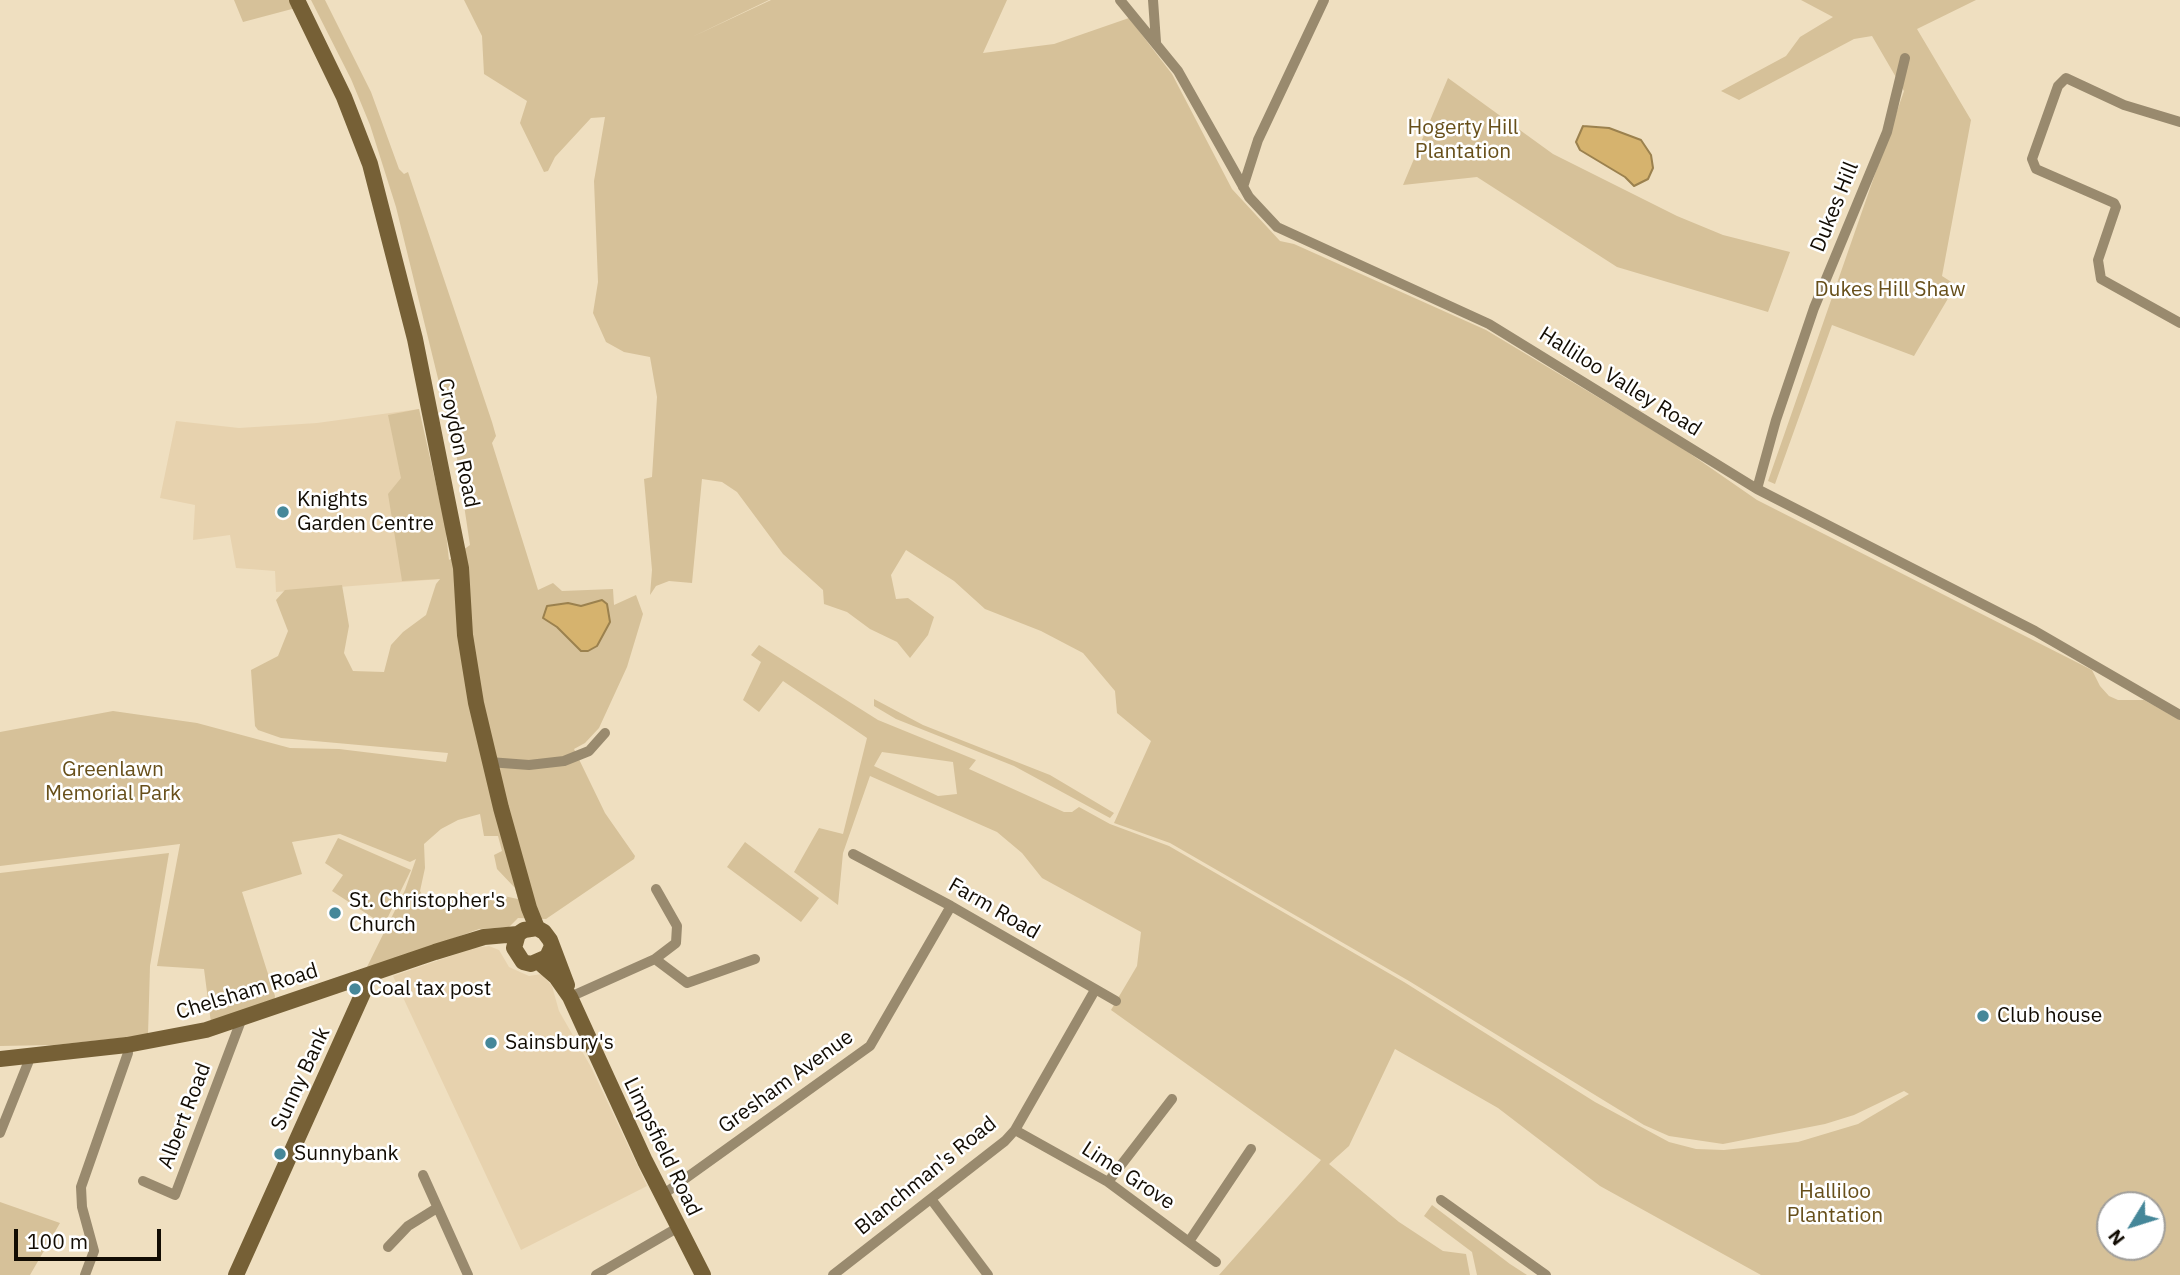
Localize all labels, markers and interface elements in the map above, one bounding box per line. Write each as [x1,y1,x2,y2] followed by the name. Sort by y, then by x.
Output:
[1407,115,1519,165] park label: Hogerty Hill Plantation
[1806,158,1864,256] street label: Dukes Hill
[1814,277,1966,303] park label: Dukes Hill Shaw
[1534,322,1706,442] street label: Halliloo Valley Road
[432,376,484,510] street label: Croydon Road
[297,487,434,537] place label: Knights Garden Centre
[275,504,291,520] marker: Knights Garden Centre
[45,757,181,807] park label: Greenlawn Memorial Park
[944,873,1044,945] street label: Farm Road
[349,888,506,938] place label: St. Christopher's Church
[327,905,343,921] marker: St. Christopher's Church
[173,958,321,1026] street label: Chelsham Road
[369,976,491,1002] place label: Coal tax post
[347,981,363,997] marker: Coal tax post
[1997,1003,2102,1029] place label: Club house
[1975,1008,1991,1024] marker: Club house
[266,1023,336,1135] street label: Sunny Bank
[714,1025,858,1139] street label: Gresham Avenue
[505,1030,614,1056] place label: Sainsbury's
[483,1035,499,1051] marker: Sainsbury's
[153,1060,217,1172] street label: Albert Road
[618,1074,706,1220] street label: Limpsfield Road
[850,1111,1002,1241] street label: Blanchman's Road
[1077,1137,1179,1215] street label: Lime Grove
[294,1141,399,1167] place label: Sunnybank
[272,1146,288,1162] marker: Sunnybank
[1787,1179,1883,1229] park label: Halliloo Plantation
[2096,1191,2166,1261] north arrow
[18,1216,164,1260] scale bar
[2102,1225,2130,1251] text: N
[27,1227,88,1255] text: 100 m

